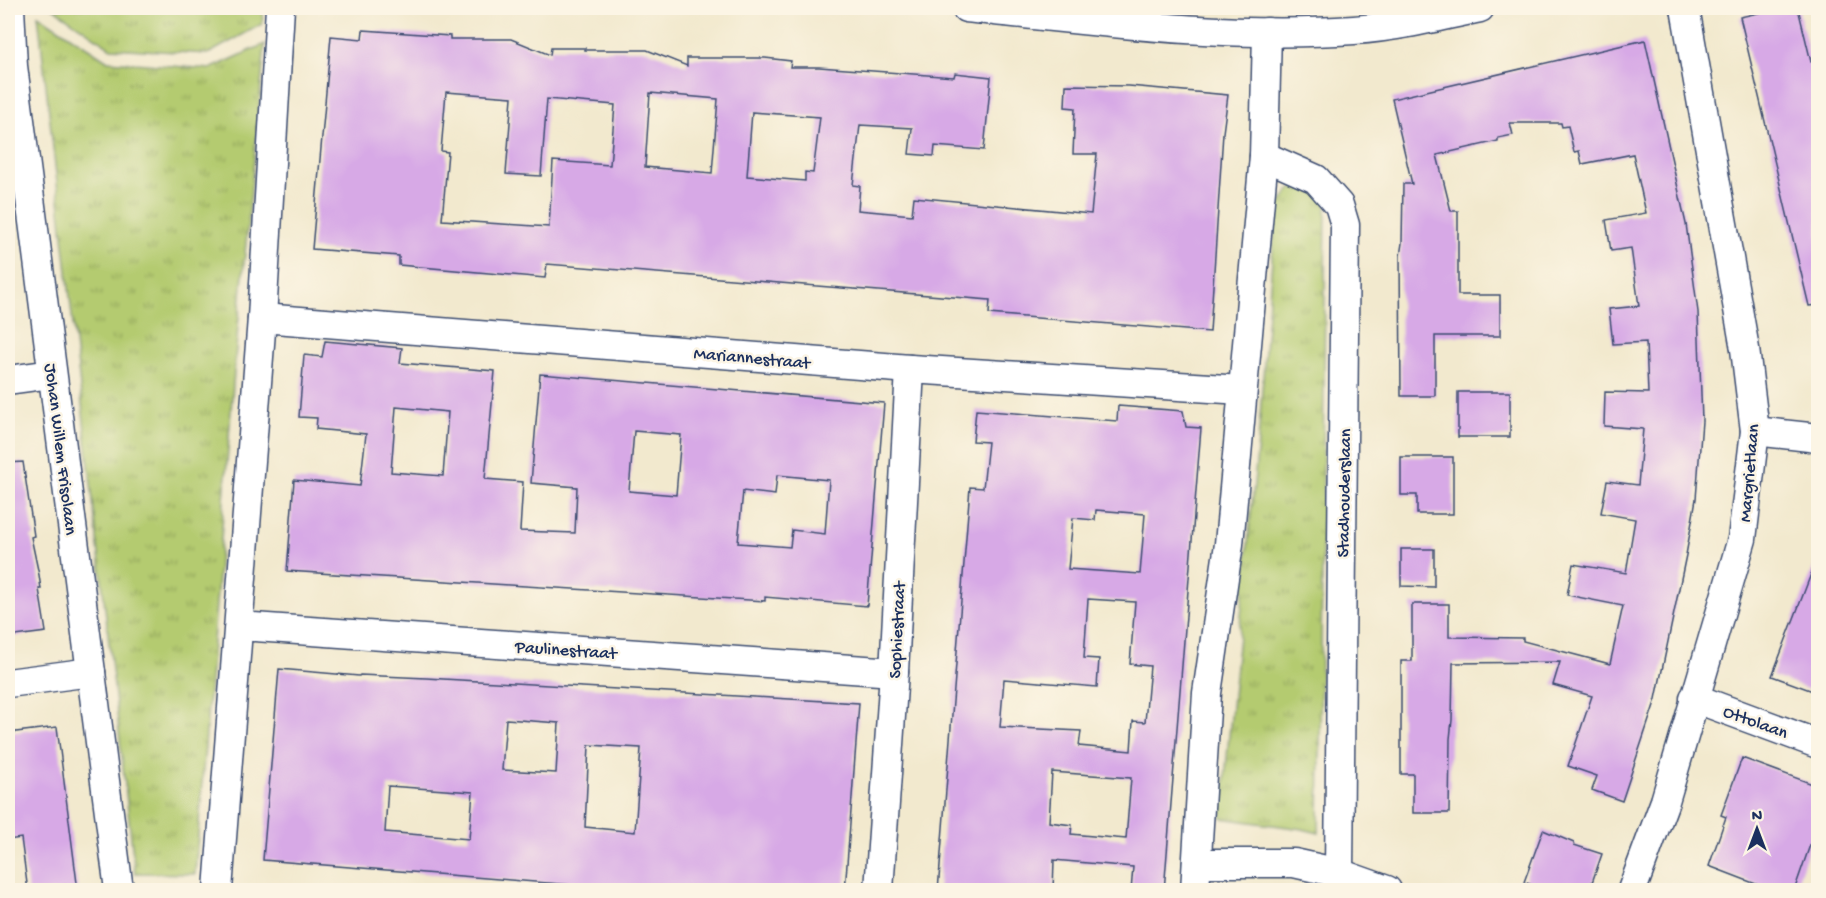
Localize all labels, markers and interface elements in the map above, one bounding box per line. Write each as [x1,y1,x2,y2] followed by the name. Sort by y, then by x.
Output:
[693,344,813,375] street label: Mariannestraat
[39,362,81,537] street label: Johan Willem Frisolaan
[1736,423,1765,523] street label: Margrietlaan
[1334,428,1357,558] street label: Stadhouderslaan
[885,579,912,679] street label: Sophiestraat
[513,637,619,666] street label: Paulinestraat
[1720,702,1791,745] street label: Ottolaan
[1727,799,1787,859] north arrow
[1752,808,1763,827] text: N

